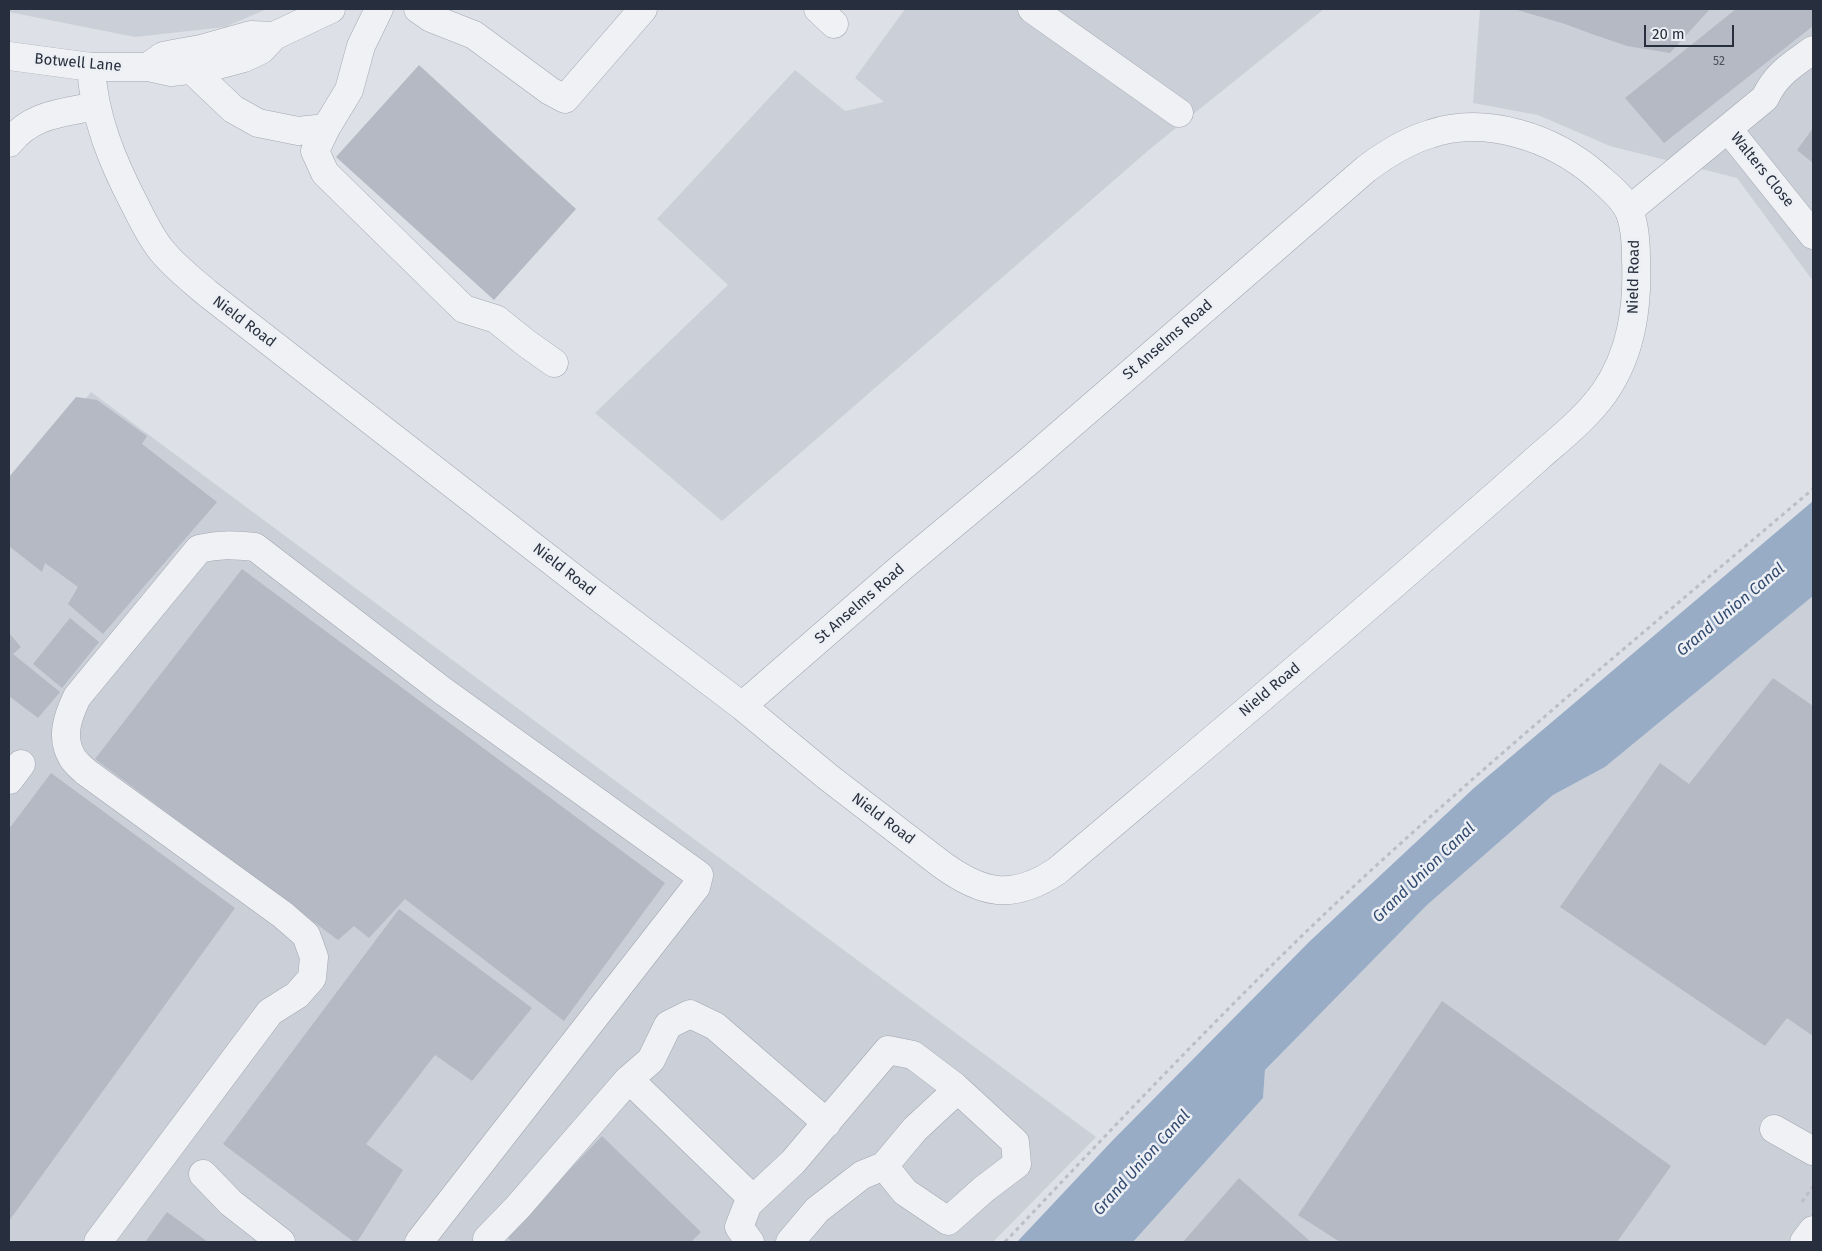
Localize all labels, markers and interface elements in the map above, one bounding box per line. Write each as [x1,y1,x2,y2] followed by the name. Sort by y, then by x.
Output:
[1647,15,1737,47] scale bar
[1652,25,1685,43] text: 20 m
[34,50,122,76] street label: Botwell Lane
[1713,55,1725,69] house number: 52
[1726,129,1798,211] street label: Walters Close
[1624,240,1644,314] street label: Nield Road
[209,292,279,352] street label: Nield Road
[1119,296,1217,384] street label: St Anselms Road
[529,540,599,600] street label: Nield Road
[1673,559,1789,661] water label: Grand Union Canal
[811,560,909,648] street label: St Anselms Road
[1236,659,1304,721] street label: Nield Road
[848,789,918,849] street label: Nield Road
[1369,819,1479,927] water label: Grand Union Canal
[1090,1106,1194,1220] water label: Grand Union Canal

